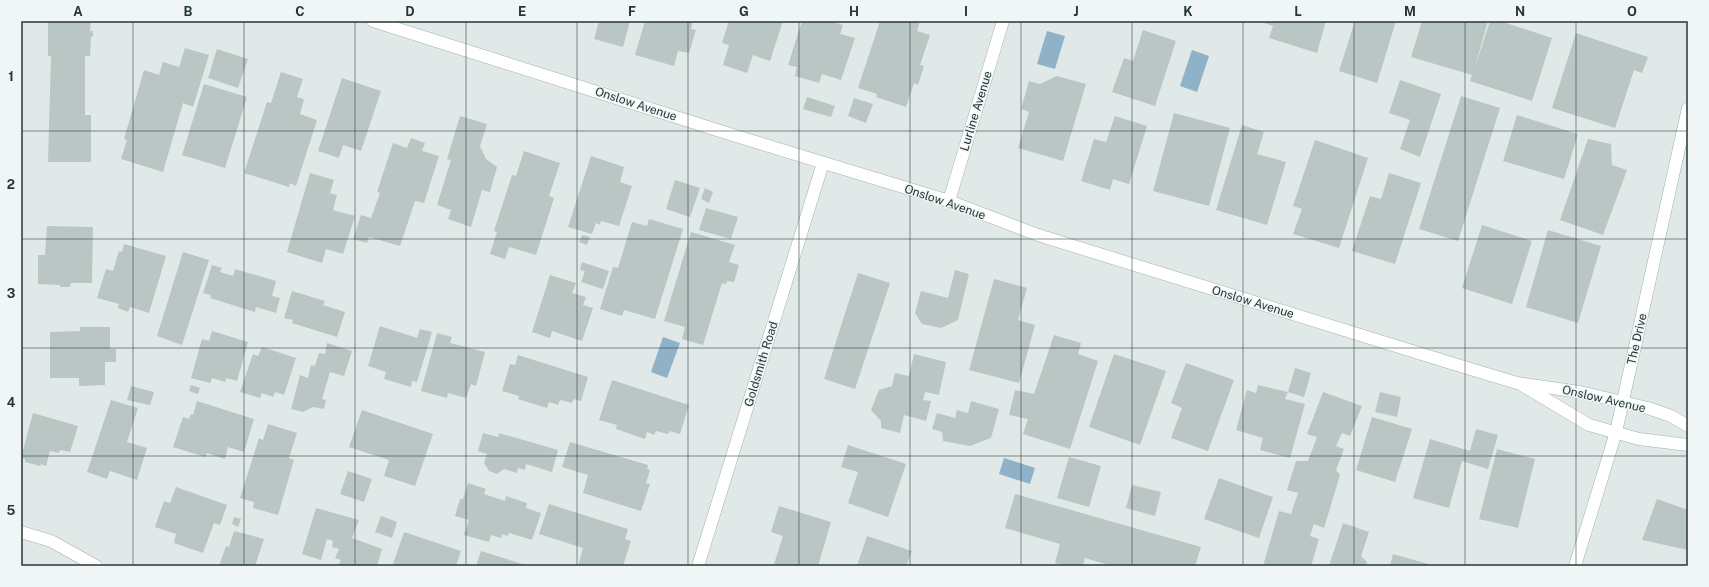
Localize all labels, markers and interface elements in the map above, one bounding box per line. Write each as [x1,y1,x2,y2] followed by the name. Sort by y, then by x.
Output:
[73,4,83,19] text: A
[184,4,193,19] text: B
[295,4,305,19] text: C
[405,4,415,19] text: D
[518,4,526,19] text: E
[628,4,636,19] text: F
[739,4,749,19] text: G
[849,4,859,19] text: H
[964,4,968,19] text: I
[1073,4,1079,19] text: J
[1183,4,1193,19] text: K
[1294,4,1302,19] text: L
[1404,4,1416,19] text: M
[1515,4,1525,19] text: N
[1627,4,1637,19] text: O
[8,69,14,84] text: 1
[957,69,995,153] street label: Lurline Avenue
[593,84,679,124] street label: Onslow Avenue
[7,177,15,192] text: 2
[902,182,988,223] street label: Onslow Avenue
[1210,283,1296,321] street label: Onslow Avenue
[7,286,16,301] text: 3
[1624,312,1650,366] street label: The Drive
[741,320,781,408] street label: Goldsmith Road
[1561,383,1647,415] street label: Onslow Avenue
[7,395,16,410] text: 4
[7,503,16,518] text: 5

